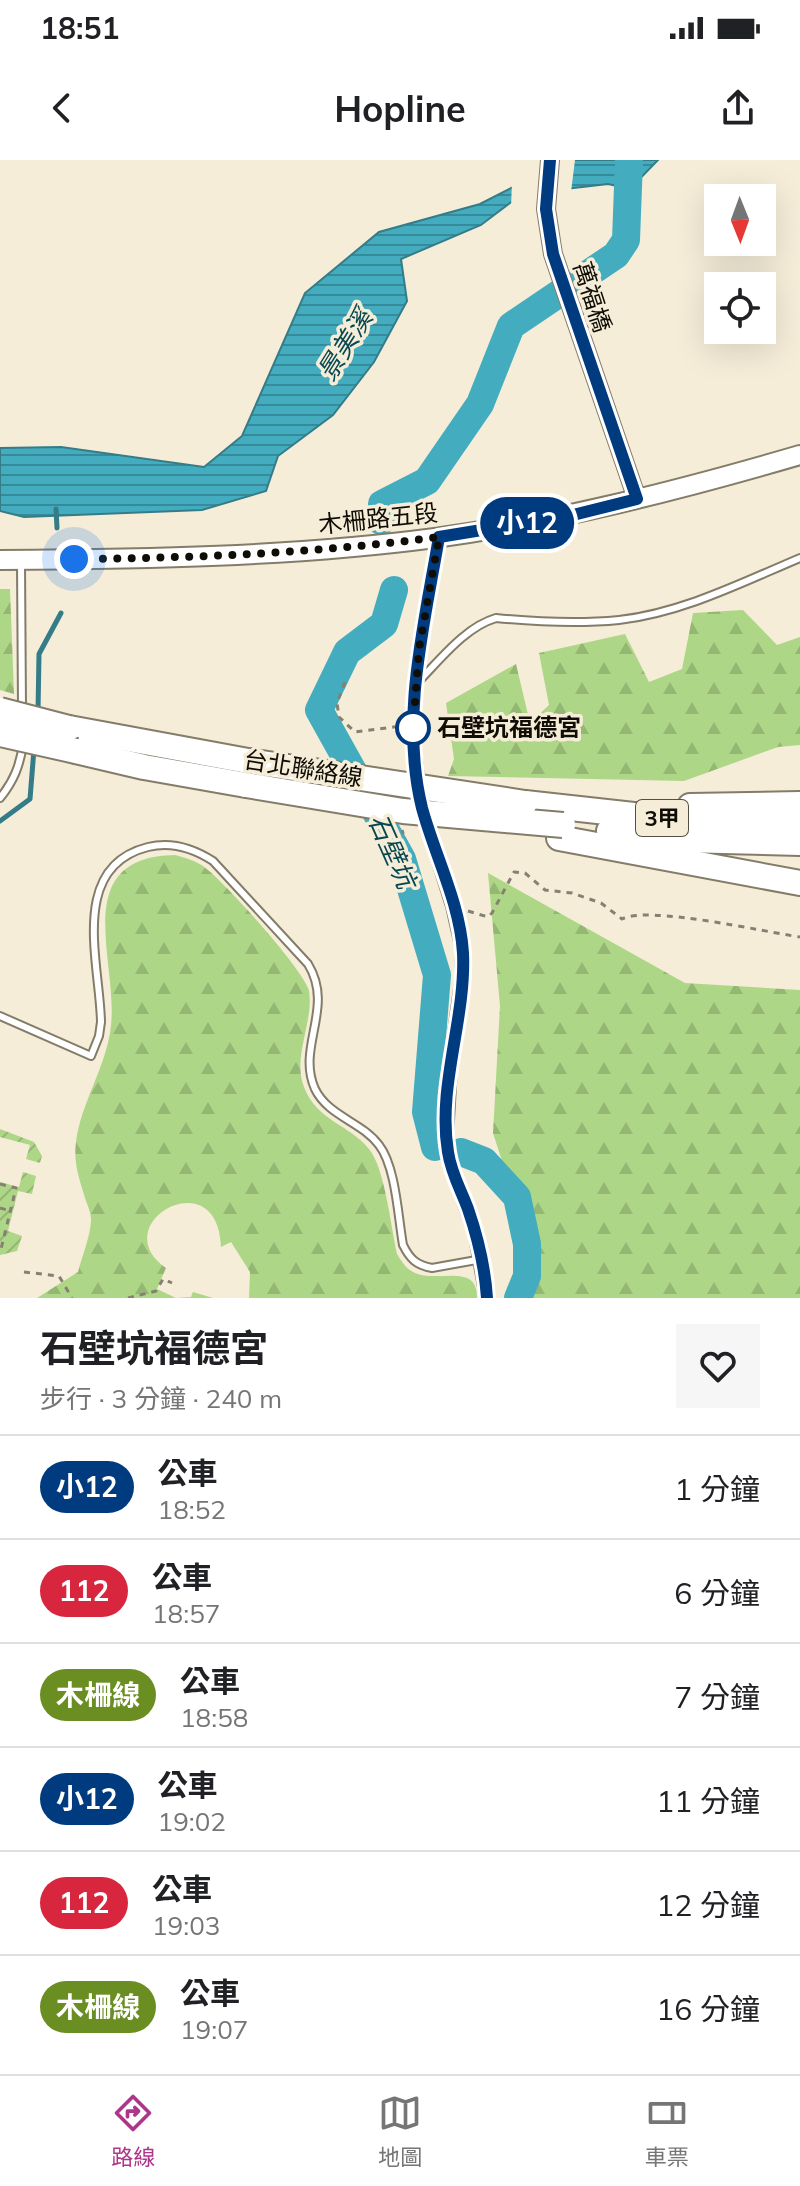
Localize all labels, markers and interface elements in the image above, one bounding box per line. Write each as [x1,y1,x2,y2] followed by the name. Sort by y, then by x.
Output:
[40,9,119,47] text: 18:51
[40,86,84,130] icon: back
[334,86,466,131] text: Hopline
[716,86,760,130] icon: share
[704,184,776,256] north arrow
[704,184,776,344] map controls
[568,258,618,336] street label: 萬福橋
[704,272,776,344] button: locate
[310,300,381,387] water label: 景美溪
[317,497,439,539] street label: 木柵路五段
[481,497,573,549] line badge: 小12
[496,505,558,540] text: 小12
[54,539,94,579] your location
[396,711,430,745] marker: 石壁坑福德宮
[437,712,581,742] place label: 石壁坑福德宮
[242,744,365,792] street label: 台北聯絡線
[636,800,688,836] road number: 3甲
[362,808,425,897] water label: 石壁坑
[40,1324,268,1372] text: 石壁坑福德宮
[676,1324,760,1408] button: heart
[40,1382,282,1415] text: 步行 · 3 分鐘 · 240 m
[158,1454,218,1492] text: 公車
[56,1469,118,1504] text: 小12
[674,1470,760,1508] text: 1 分鐘
[158,1493,226,1526] text: 18:52
[152,1558,212,1596] text: 公車
[59,1573,109,1608] text: 112
[674,1574,760,1612] text: 6 分鐘
[152,1597,220,1630] text: 18:57
[180,1662,240,1700] text: 公車
[56,1677,140,1712] text: 木柵線
[674,1678,760,1716] text: 7 分鐘
[180,1701,248,1734] text: 18:58
[158,1766,218,1804] text: 公車
[56,1781,118,1816] text: 小12
[656,1782,760,1820] text: 11 分鐘
[158,1805,226,1838] text: 19:02
[152,1870,212,1908] text: 公車
[59,1885,109,1920] text: 112
[656,1886,760,1924] text: 12 分鐘
[152,1909,220,1942] text: 19:03
[180,1974,240,2012] text: 公車
[56,1989,140,2024] text: 木柵線
[656,1990,760,2028] text: 16 分鐘
[180,2013,248,2046] text: 19:07
[111,2091,155,2171] tab: 路線
[378,2091,422,2171] tab: 地圖
[645,2091,689,2171] tab: 車票

